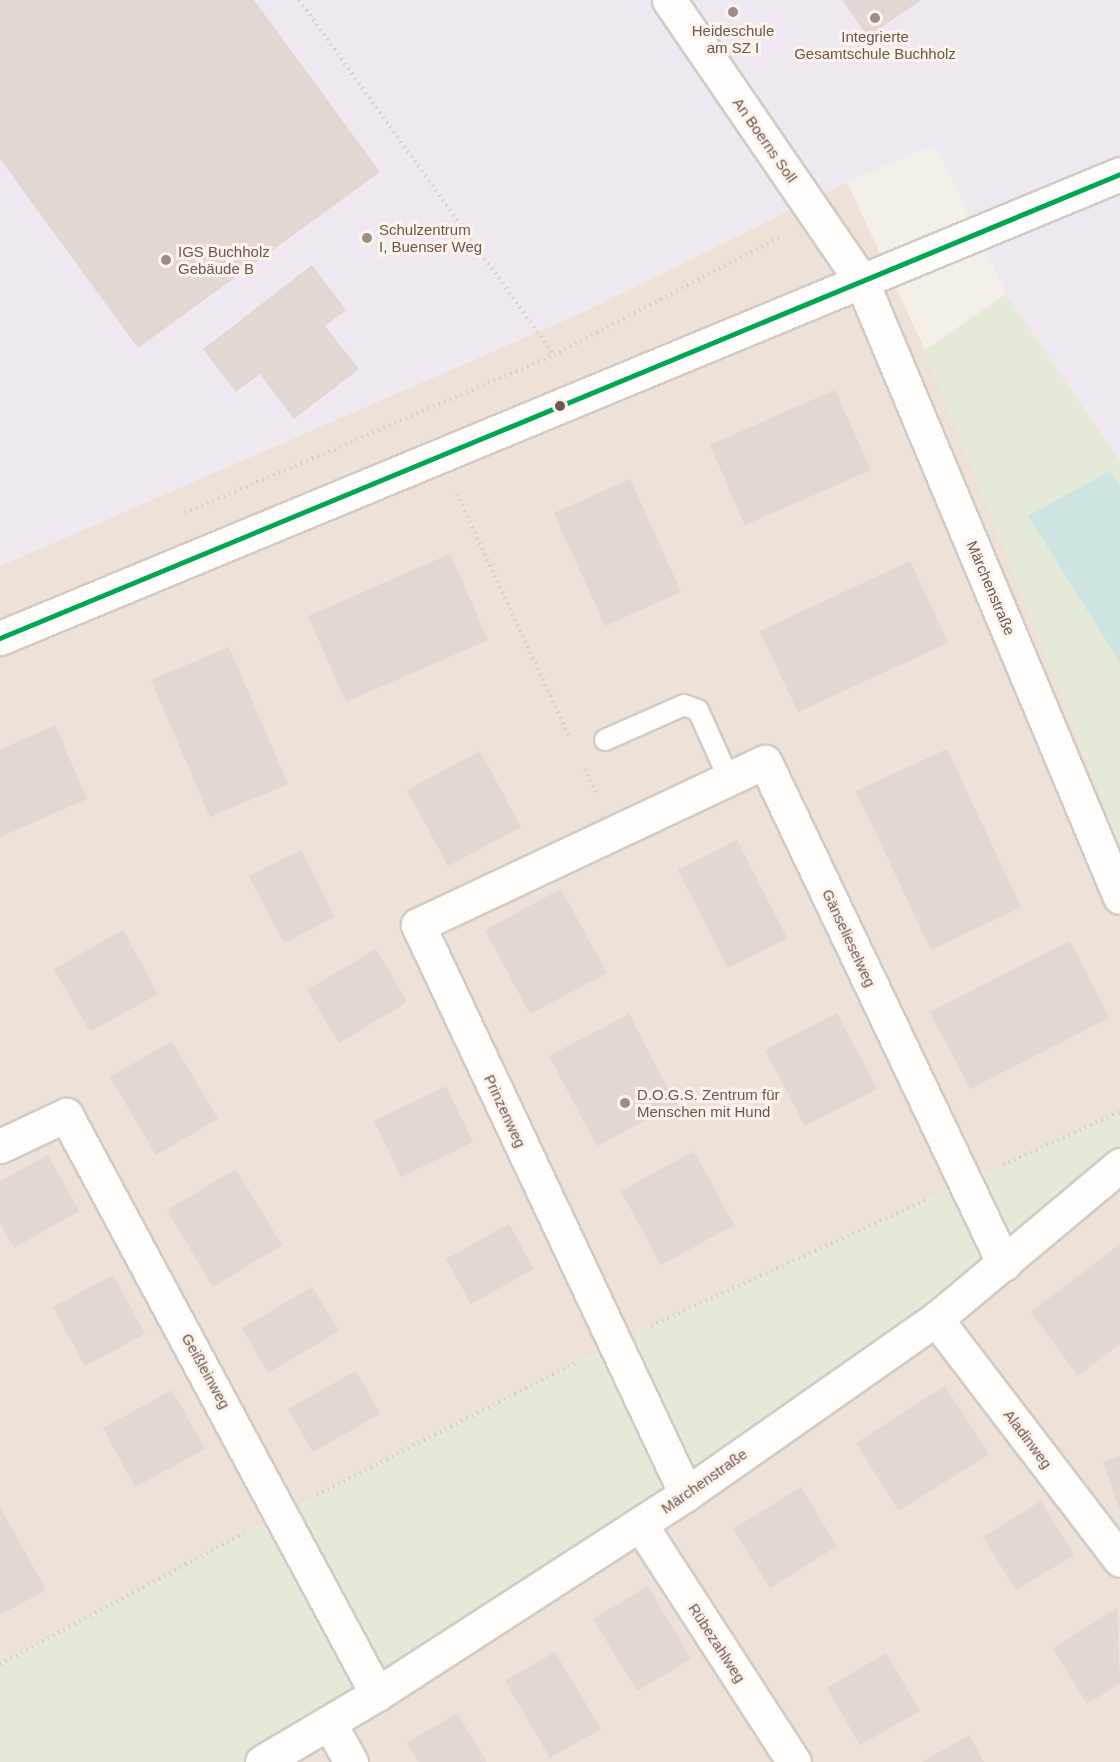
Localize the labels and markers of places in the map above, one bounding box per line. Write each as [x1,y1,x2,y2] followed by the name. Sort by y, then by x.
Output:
[726,5,740,19] marker: Heideschule am SZ I
[868,11,882,25] marker: Integrierte Gesamtschule Buchholz
[692,21,774,56] place label: Heideschule am SZ I
[794,27,956,62] place label: Integrierte Gesamtschule Buchholz
[379,220,482,255] place label: Schulzentrum I, Buenser Weg
[360,231,374,245] marker: Schulzentrum I, Buenser Weg
[178,242,270,277] place label: IGS Buchholz Gebäude B
[159,253,173,267] marker: IGS Buchholz Gebäude B
[554,400,566,412] unlabelled marker
[637,1085,780,1120] place label: D.O.G.S. Zentrum für Menschen mit Hund
[618,1096,632,1110] marker: D.O.G.S. Zentrum für Menschen mit Hund

